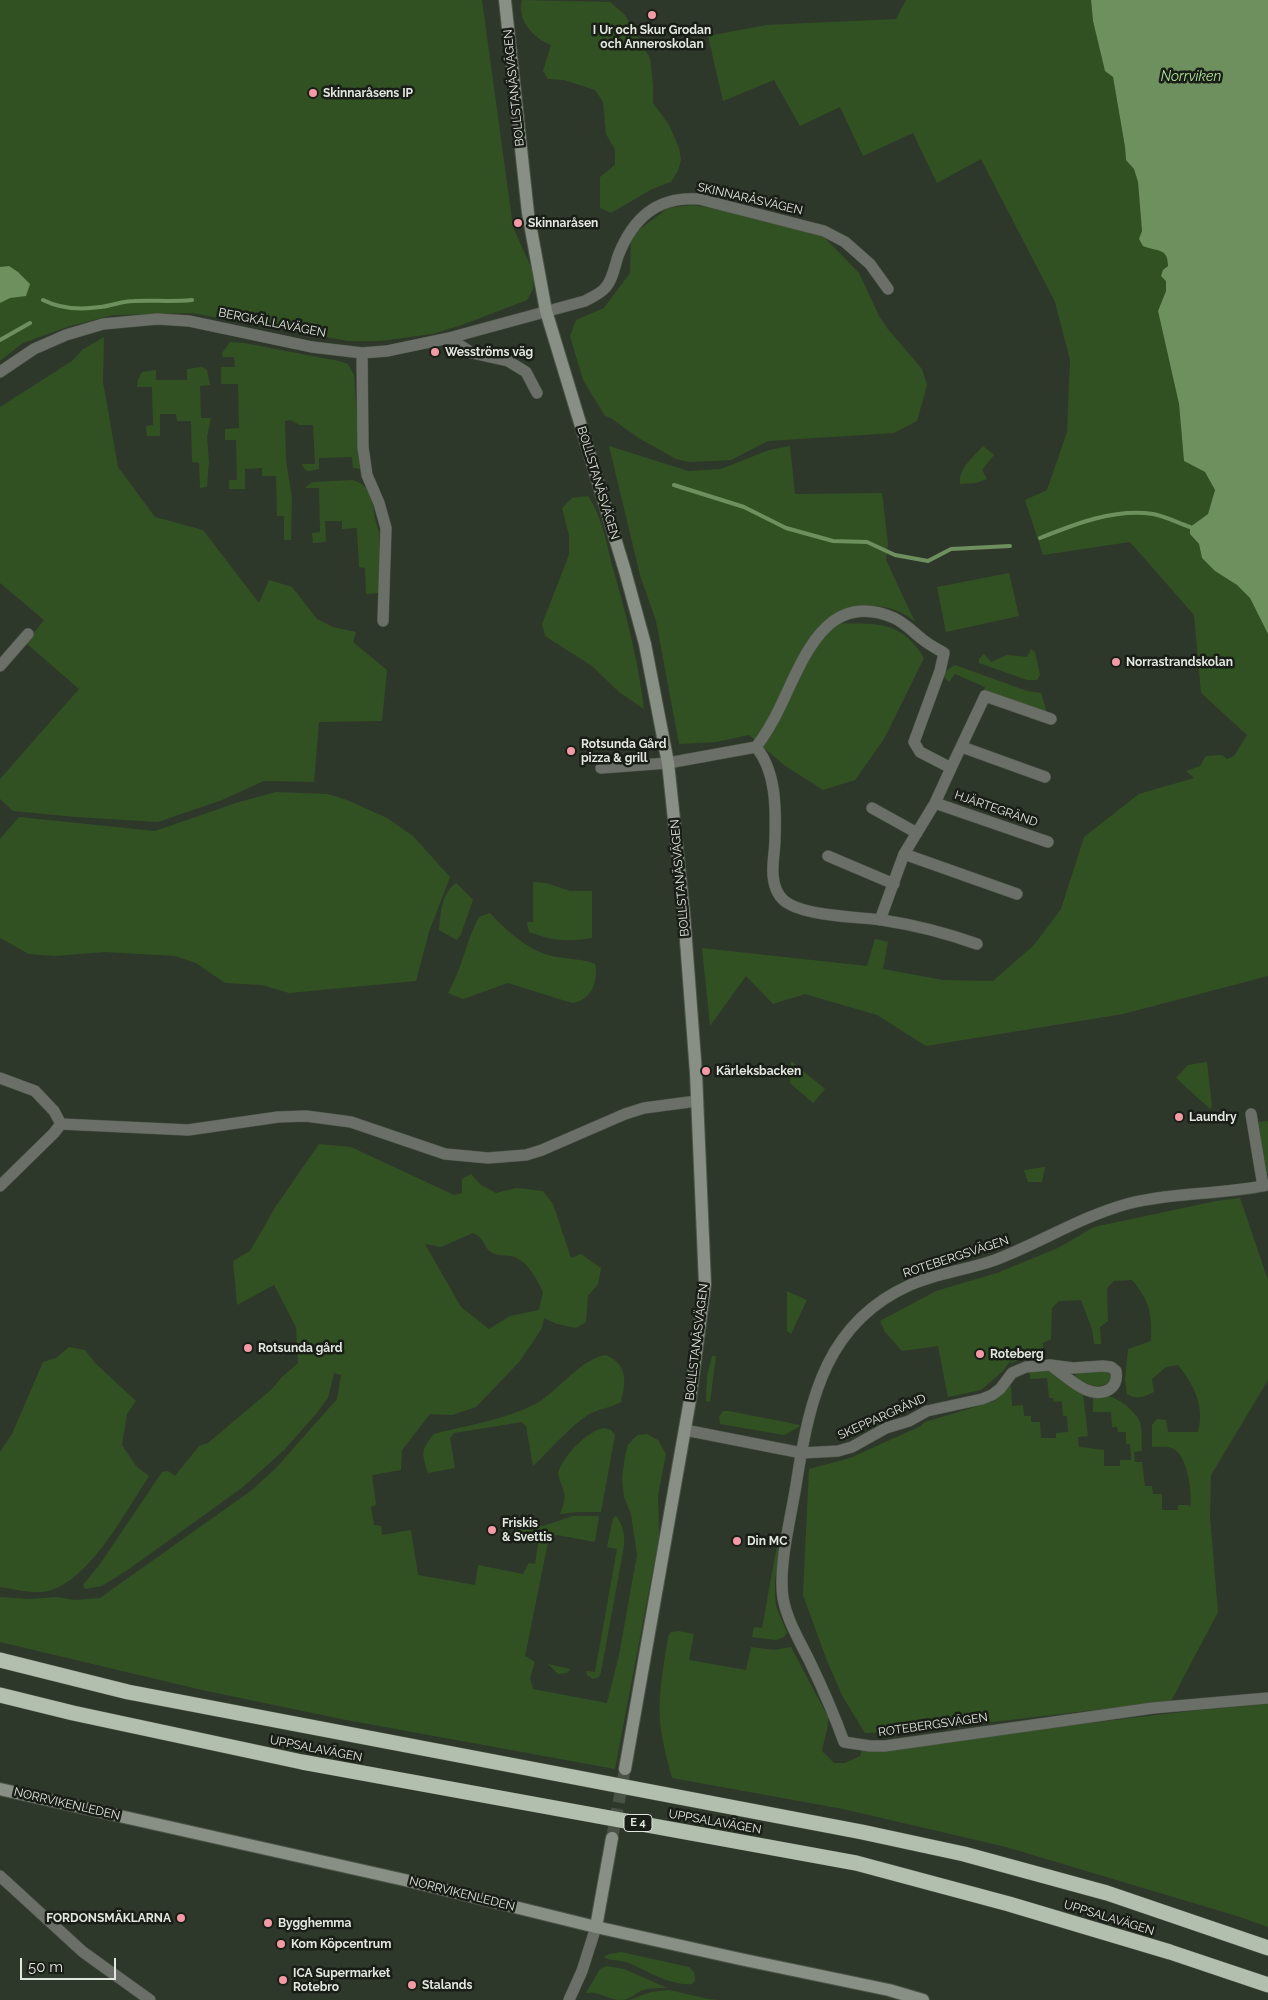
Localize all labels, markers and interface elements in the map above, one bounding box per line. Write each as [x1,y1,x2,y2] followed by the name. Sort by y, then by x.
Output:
[646,9,658,21] marker: I Ur och Skur Grodan och Anneroskolan
[593,23,711,51] place label: I Ur och Skur Grodan och Anneroskolan
[501,29,527,147] street label: BOLLSTANÄSVÄGEN
[1161,69,1221,85] water label: Norrviken
[323,86,413,100] place label: Skinnaråsens IP
[307,87,319,99] marker: Skinnaråsens IP
[696,180,804,218] street label: SKINNARÅSVÄGEN
[528,216,598,230] place label: Skinnaråsen
[512,217,524,229] marker: Skinnaråsen
[217,305,327,341] street label: BERGKÄLLAVÄGEN
[445,345,533,359] place label: Wesströms väg
[429,346,441,358] marker: Wesströms väg
[574,425,622,541] street label: BOLLSTANÄSVÄGEN
[1126,655,1233,669] place label: Norrastrandskolan
[1110,656,1122,668] marker: Norrastrandskolan
[581,737,667,765] place label: Rotsunda Gård pizza & grill
[565,745,577,757] marker: Rotsunda Gård pizza & grill
[952,788,1040,830] street label: HJÄRTEGRÄND
[668,819,692,937] street label: BOLLSTANÄSVÄGEN
[716,1064,801,1078] place label: Kärleksbacken
[700,1065,712,1077] marker: Kärleksbacken
[1189,1110,1237,1124] place label: Laundry
[1173,1111,1185,1123] marker: Laundry
[901,1233,1011,1281] street label: ROTEBERGSVÄGEN
[683,1283,711,1401] street label: BOLLSTANÄSVÄGEN
[258,1341,342,1355] place label: Rotsunda gård
[242,1342,254,1354] marker: Rotsunda gård
[990,1347,1044,1361] place label: Roteberg
[974,1348,986,1360] marker: Roteberg
[836,1391,928,1443] street label: SKEPPARGRÄND
[502,1516,552,1544] place label: Friskis & Svettis
[486,1524,498,1536] marker: Friskis & Svettis
[747,1534,787,1548] place label: Din MC
[731,1535,743,1547] marker: Din MC
[877,1710,989,1740] street label: ROTEBERGSVÄGEN
[268,1733,364,1765] street label: UPPSALAVÄGEN
[12,1785,122,1823] street label: NORRVIKENLEDEN
[667,1807,763,1837] street label: UPPSALAVÄGEN
[624,1815,652,1832] road number: E 4
[408,1874,516,1914] street label: NORRVIKENLEDEN
[1062,1897,1156,1939] street label: UPPSALAVÄGEN
[46,1911,171,1925] place label: FORDONSMÄKLARNA
[175,1912,187,1924] marker: FORDONSMÄKLARNA
[278,1916,351,1930] place label: Bygghemma
[262,1917,274,1929] marker: Bygghemma
[291,1937,391,1951] place label: Kom Köpcentrum
[275,1938,287,1950] marker: Kom Köpcentrum
[22,1948,119,1980] scale bar
[28,1958,63,1976] text: 50 m
[293,1966,390,1994] place label: ICA Supermarket Rotebro
[277,1974,289,1986] marker: ICA Supermarket Rotebro
[422,1978,472,1992] place label: Stalands
[406,1979,418,1991] marker: Stalands

